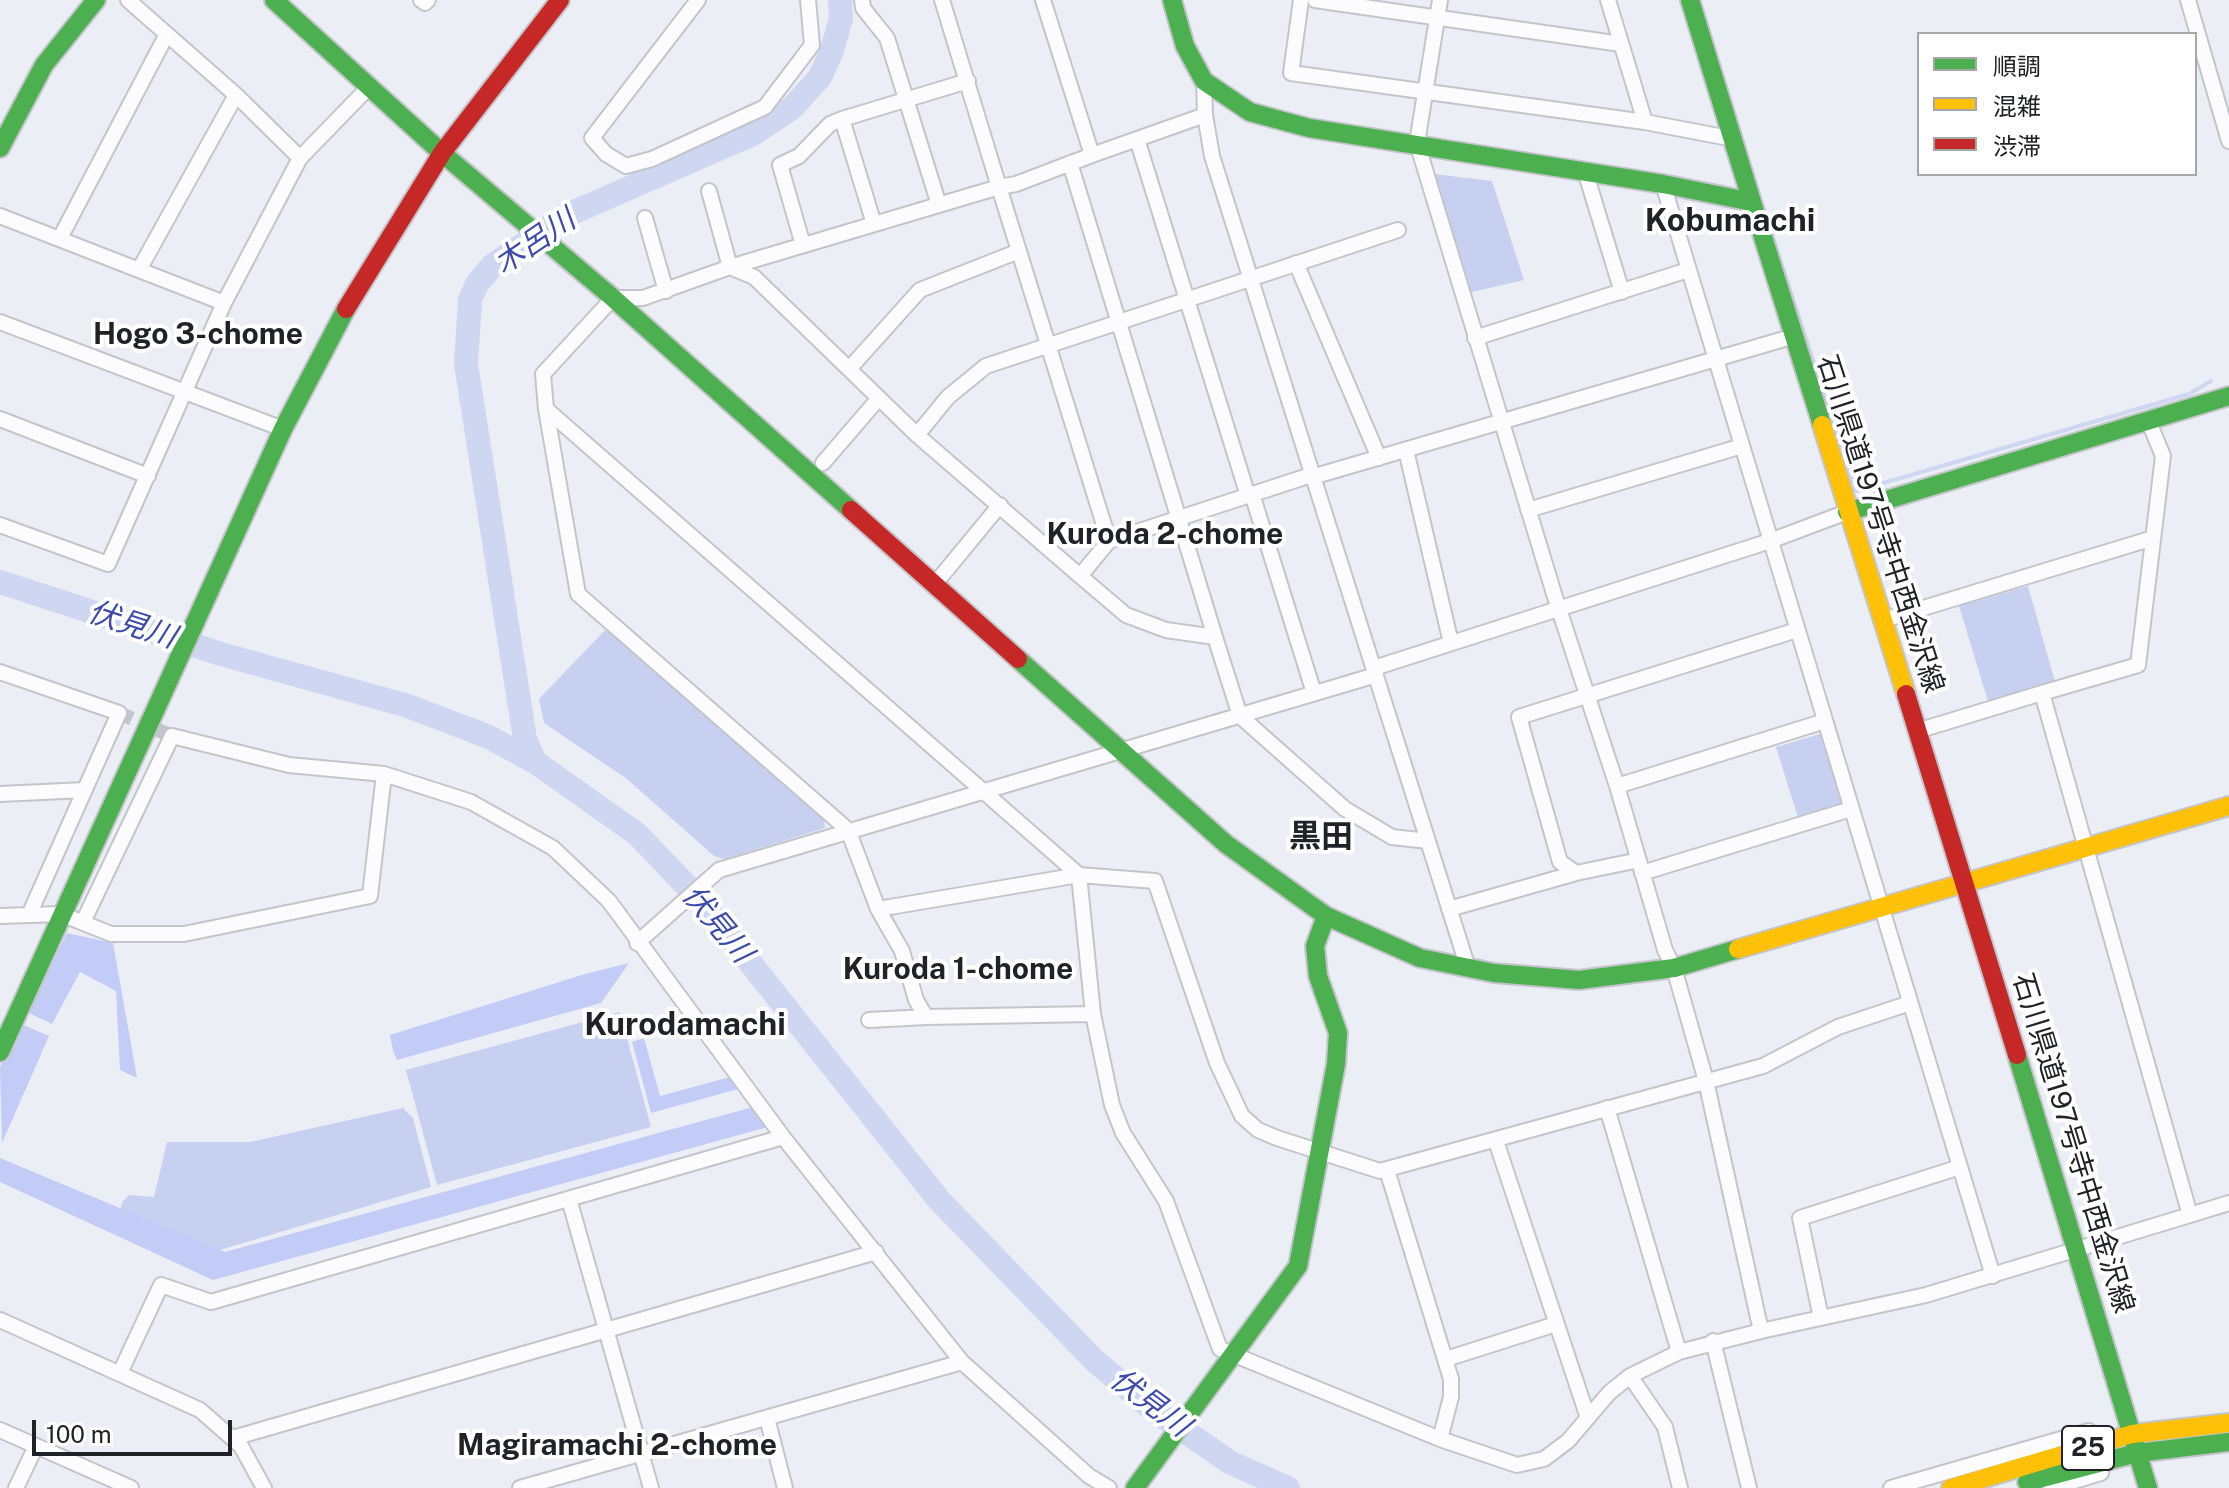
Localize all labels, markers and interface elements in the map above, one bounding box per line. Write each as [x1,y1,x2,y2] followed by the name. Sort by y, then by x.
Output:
[1917,32,2197,176] legend
[1993,52,2041,80] text: 順調
[1993,92,2041,120] text: 混雑
[1993,132,2041,160] text: 渋滞
[488,202,582,282] water label: 木呂川
[1645,202,1815,240] district label: Kobumachi
[93,317,303,353] district label: Hogo 3-chome
[1809,351,1951,697] street label: 石川県道197号寺中西金沢線
[1047,517,1283,553] district label: Kuroda 2-chome
[84,594,180,656] water label: 伏見川
[1289,818,1353,856] district label: 黒田
[674,878,760,970] water label: 伏見川
[843,952,1073,988] district label: Kuroda 1-chome
[2005,969,2141,1317] street label: 石川県道197号寺中西金沢線
[584,1006,786,1044] district label: Kurodamachi
[1103,1362,1197,1444] water label: 伏見川
[36,1404,236,1454] scale bar
[46,1420,112,1448] text: 100 m
[2062,1426,2114,1470] road number: 25
[457,1428,777,1464] district label: Magiramachi 2-chome

